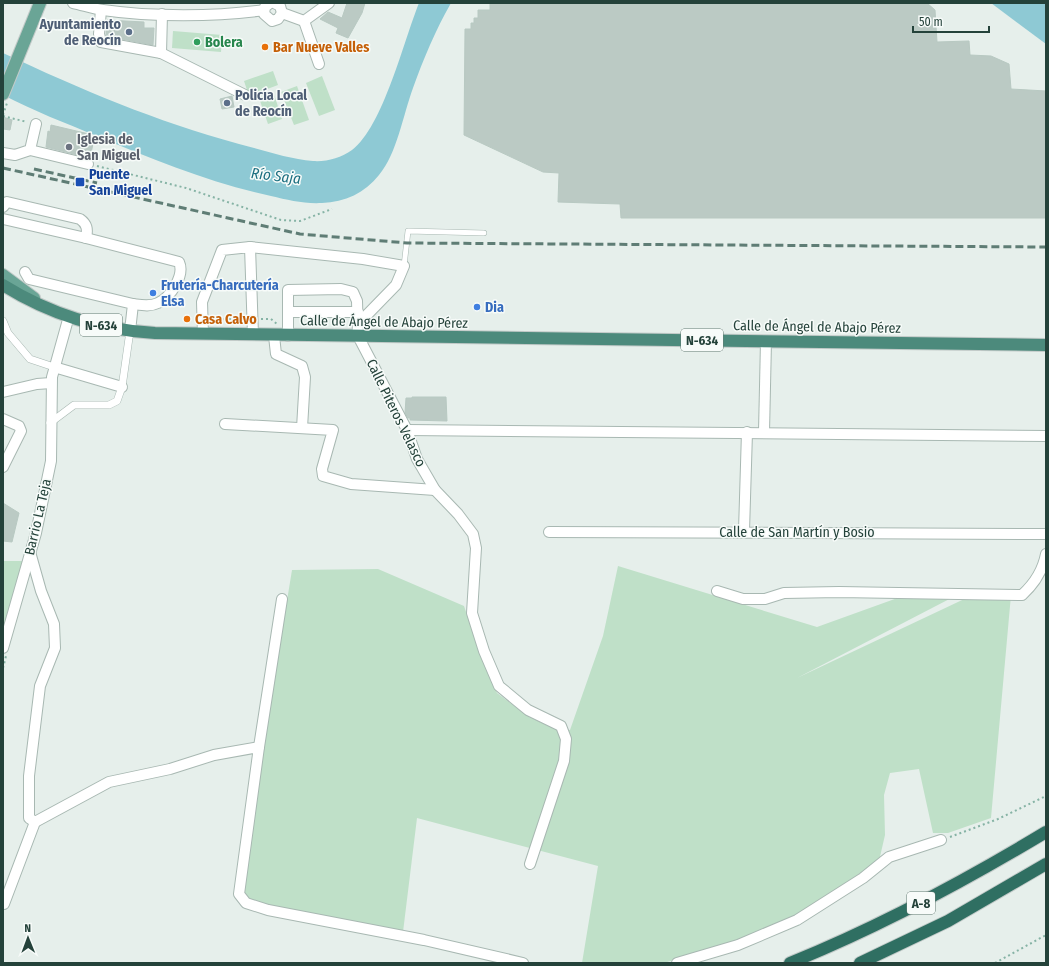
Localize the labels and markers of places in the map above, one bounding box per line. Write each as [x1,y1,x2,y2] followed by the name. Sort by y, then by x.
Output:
[38,16,122,49] place label: Ayuntamiento de Reocín
[124,27,134,37] marker: Ayuntamiento de Reocín
[205,34,243,51] place label: Bolera
[192,37,202,47] marker: Bolera
[273,39,369,56] place label: Bar Nueve Valles
[260,42,270,52] marker: Bar Nueve Valles
[235,87,307,120] place label: Policía Local de Reocín
[222,98,232,108] marker: Policía Local de Reocín
[77,131,140,164] place label: Iglesia de San Miguel
[64,142,74,152] marker: Iglesia de San Miguel
[89,166,152,199] place label: Puente San Miguel
[74,176,86,188] marker: Puente San Miguel
[161,277,279,310] place label: Frutería-Charcutería Elsa
[148,288,158,298] marker: Frutería-Charcutería Elsa
[485,299,504,316] place label: Dia
[472,302,482,312] marker: Dia
[195,311,257,328] place label: Casa Calvo
[182,314,192,324] marker: Casa Calvo

